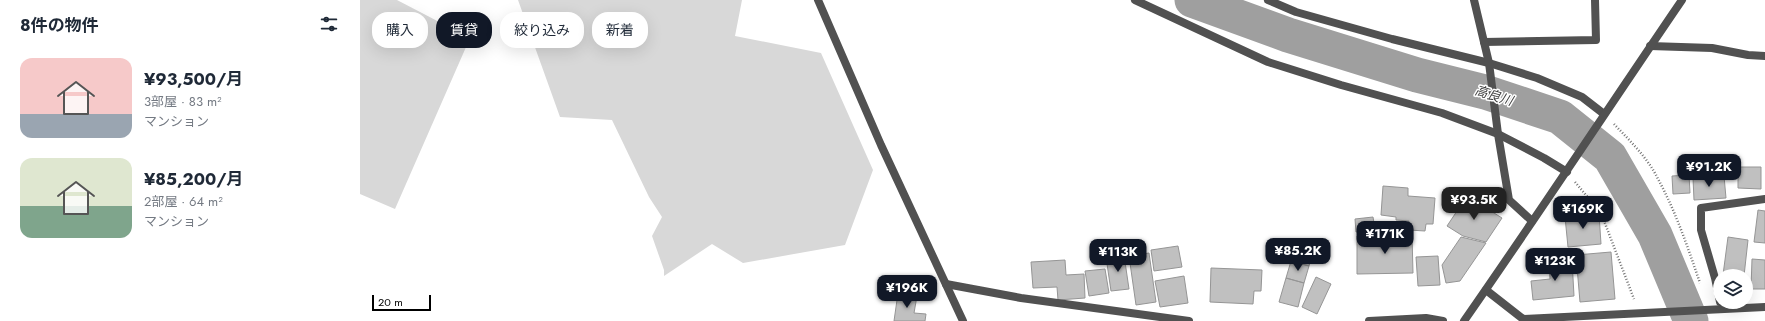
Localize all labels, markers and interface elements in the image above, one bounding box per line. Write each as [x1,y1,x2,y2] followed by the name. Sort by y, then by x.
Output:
[372,12,428,48] chip: 購入
[436,12,492,48] chip: 賃貸
[500,12,584,48] chip: 絞り込み
[592,12,648,48] chip: 新着
[20,13,99,37] text: 8件の物件
[318,13,340,35] icon: filters
[144,67,243,91] text: ¥93,500/月
[52,74,100,122] icon: home
[1472,81,1517,111] water label: 高良川
[144,92,222,111] text: 3部屋 · 83 m²
[144,112,209,131] text: マンション
[1676,154,1742,188] pin: ¥91.2K
[1686,157,1732,176] text: ¥91.2K
[144,167,244,191] text: ¥85,200/月
[52,174,100,222] icon: home
[1441,187,1507,221] pin: ¥93.5K
[1451,190,1497,209] text: ¥93.5K
[144,192,223,211] text: 2部屋 · 64 m²
[1555,196,1611,230] pin: ¥169K
[1562,199,1604,218] text: ¥169K
[144,212,209,231] text: マンション
[1357,221,1413,255] pin: ¥171K
[1366,224,1404,243] text: ¥171K
[1265,238,1331,272] pin: ¥85.2K
[1090,239,1146,273] pin: ¥113K
[1274,241,1322,260] text: ¥85.2K
[1098,242,1138,261] text: ¥113K
[1527,248,1583,282] pin: ¥123K
[1534,251,1576,270] text: ¥123K
[1713,269,1753,309] map controls
[1713,269,1753,309] button: layers
[879,275,935,309] pin: ¥196K
[886,278,928,297] text: ¥196K
[372,293,431,312] scale bar
[378,294,403,310] text: 20 m

